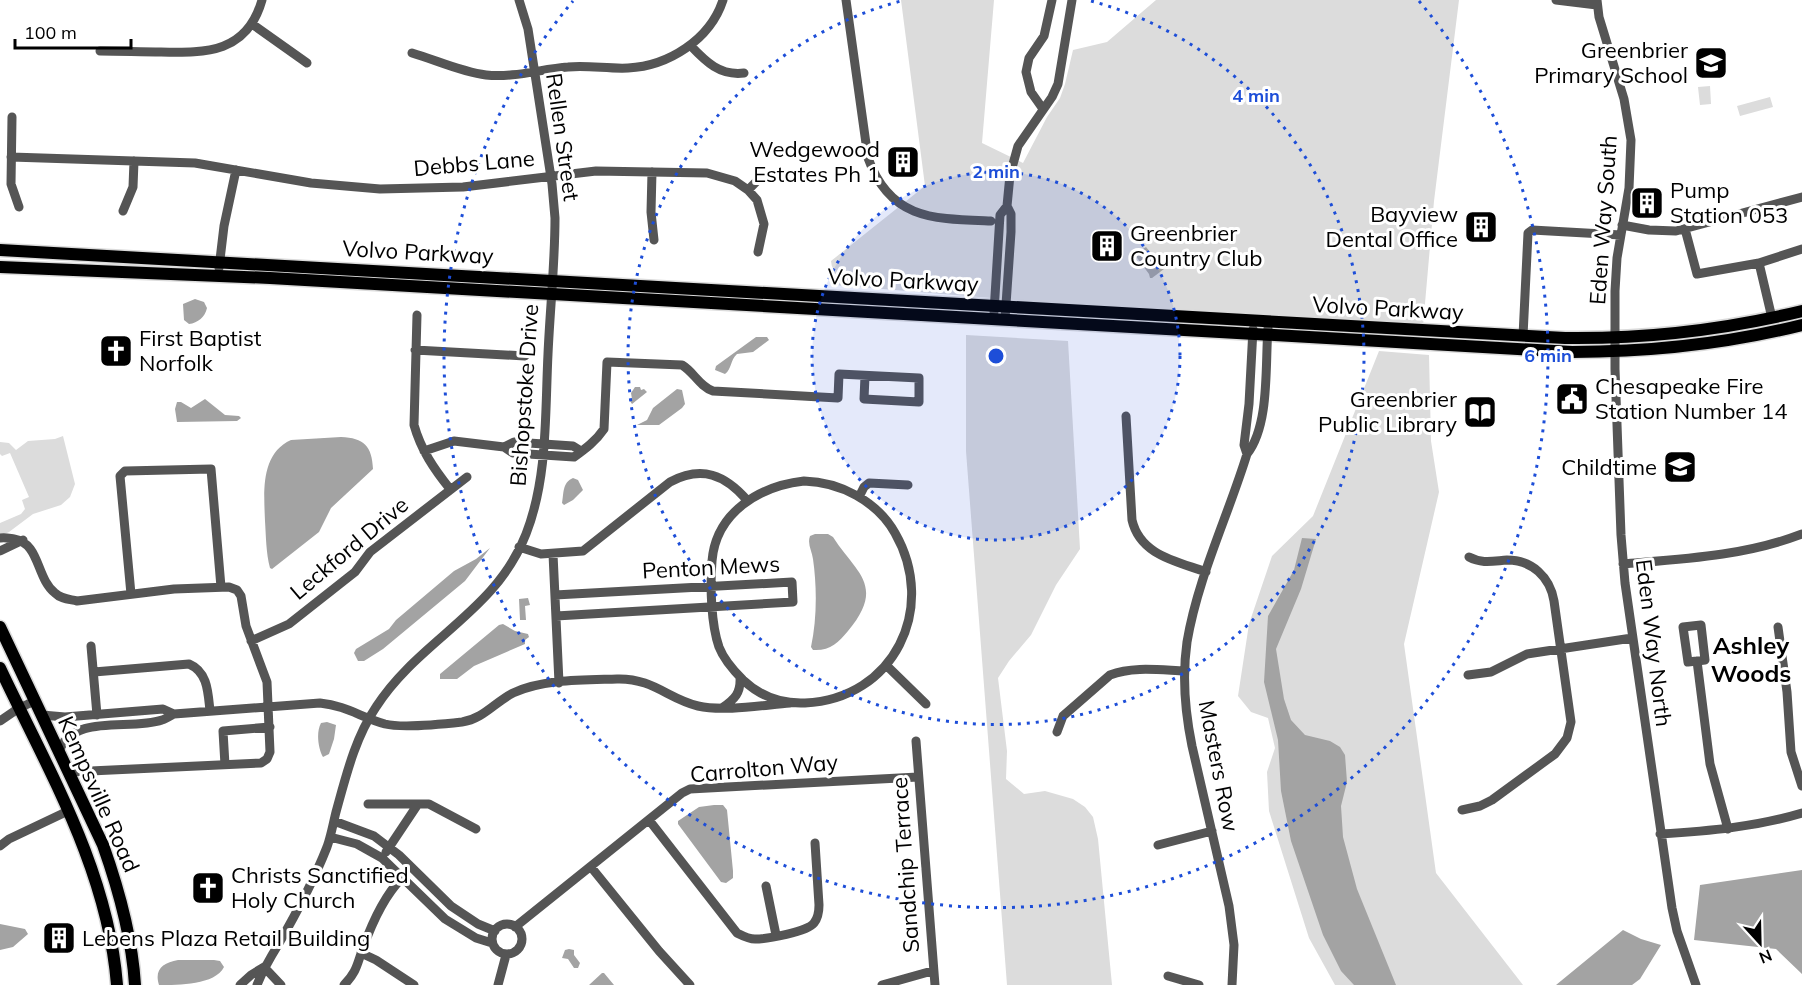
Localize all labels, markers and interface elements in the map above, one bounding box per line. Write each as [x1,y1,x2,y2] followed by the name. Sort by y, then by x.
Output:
[15,12,130,50] scale bar
[24,21,77,44] text: 100 m
[1534,36,1688,89] place label: Greenbrier Primary School
[1693,45,1729,81] school or university icon: Greenbrier Primary School
[540,71,586,203] street label: Rellen Street
[1232,84,1280,107] text: 4 min
[1583,134,1623,306] street label: Eden Way South
[749,135,880,188] place label: Wedgewood Estates Ph 1
[412,144,536,182] street label: Debbs Lane
[885,144,921,180] building icon: Wedgewood Estates Ph 1
[972,160,1020,183] text: 2 min
[1670,176,1788,229] place label: Pump Station 053
[1629,185,1665,221] building icon: Pump Station 053
[1325,200,1458,253] place label: Bayview Dental Office
[1463,209,1499,245] building icon: Bayview Dental Office
[1130,219,1262,272] place label: Greenbrier Country Club
[1089,228,1125,264] building icon: Greenbrier Country Club
[342,234,495,270] street label: Volvo Parkway
[827,262,980,298] street label: Volvo Parkway
[1312,290,1465,326] street label: Volvo Parkway
[504,303,544,487] street label: Bishopstoke Drive
[139,324,262,377] place label: First Baptist Norfolk
[98,333,134,369] church icon: First Baptist Norfolk
[1524,344,1572,367] text: 6 min
[986,346,1006,366] centre of rings
[1595,372,1787,425] place label: Chesapeake Fire Station Number 14
[1554,381,1590,417] public building icon: Chesapeake Fire Station Number 14
[1318,385,1457,438] place label: Greenbrier Public Library
[1462,394,1498,430] library icon: Greenbrier Public Library
[1662,449,1698,485] school or university icon: Childtime
[1561,453,1657,481] place label: Childtime
[284,490,414,606] street label: Leckford Drive
[641,549,781,585] street label: Penton Mews
[1630,558,1678,728] street label: Eden Way North
[1711,630,1791,688] district label: Ashley Woods
[1193,698,1245,834] street label: Masters Row
[52,712,146,876] street label: Kempsville Road
[689,748,839,788] street label: Carrolton Way
[885,776,925,954] street label: Sandchip Terrace
[231,861,409,914] place label: Christs Sanctified Holy Church
[190,870,226,906] church icon: Christs Sanctified Holy Church
[1730,913,1790,973] north arrow
[41,920,77,956] building icon: Lebens Plaza Retail Building
[82,924,370,952] place label: Lebens Plaza Retail Building
[1756,945,1775,968] text: N

